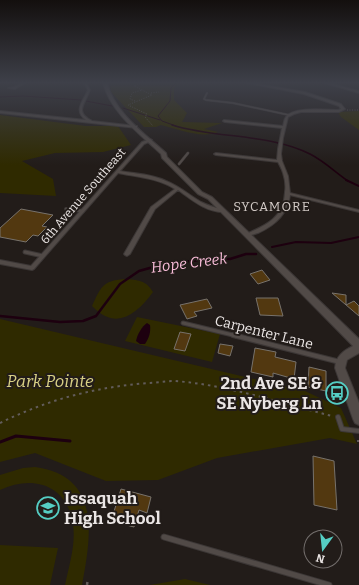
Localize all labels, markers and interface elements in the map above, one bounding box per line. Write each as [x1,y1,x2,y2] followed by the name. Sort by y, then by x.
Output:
[38,145,129,247] street label: 6th Avenue Southeast
[233,199,311,214] district label: SYCAMORE
[150,249,229,277] water label: Hope Creek
[213,312,315,353] street label: Carpenter Lane
[6,371,94,392] park label: Park Pointe
[216,373,322,414] place label: 2nd Ave SE & SE Nyberg Ln
[324,380,350,406] bus stop icon: 2nd Ave SE & SE Nyberg Ln
[64,488,161,529] place label: Issaquah High School
[35,495,61,521] school or university icon: Issaquah High School
[303,529,343,569] north arrow
[314,551,326,566] text: N

